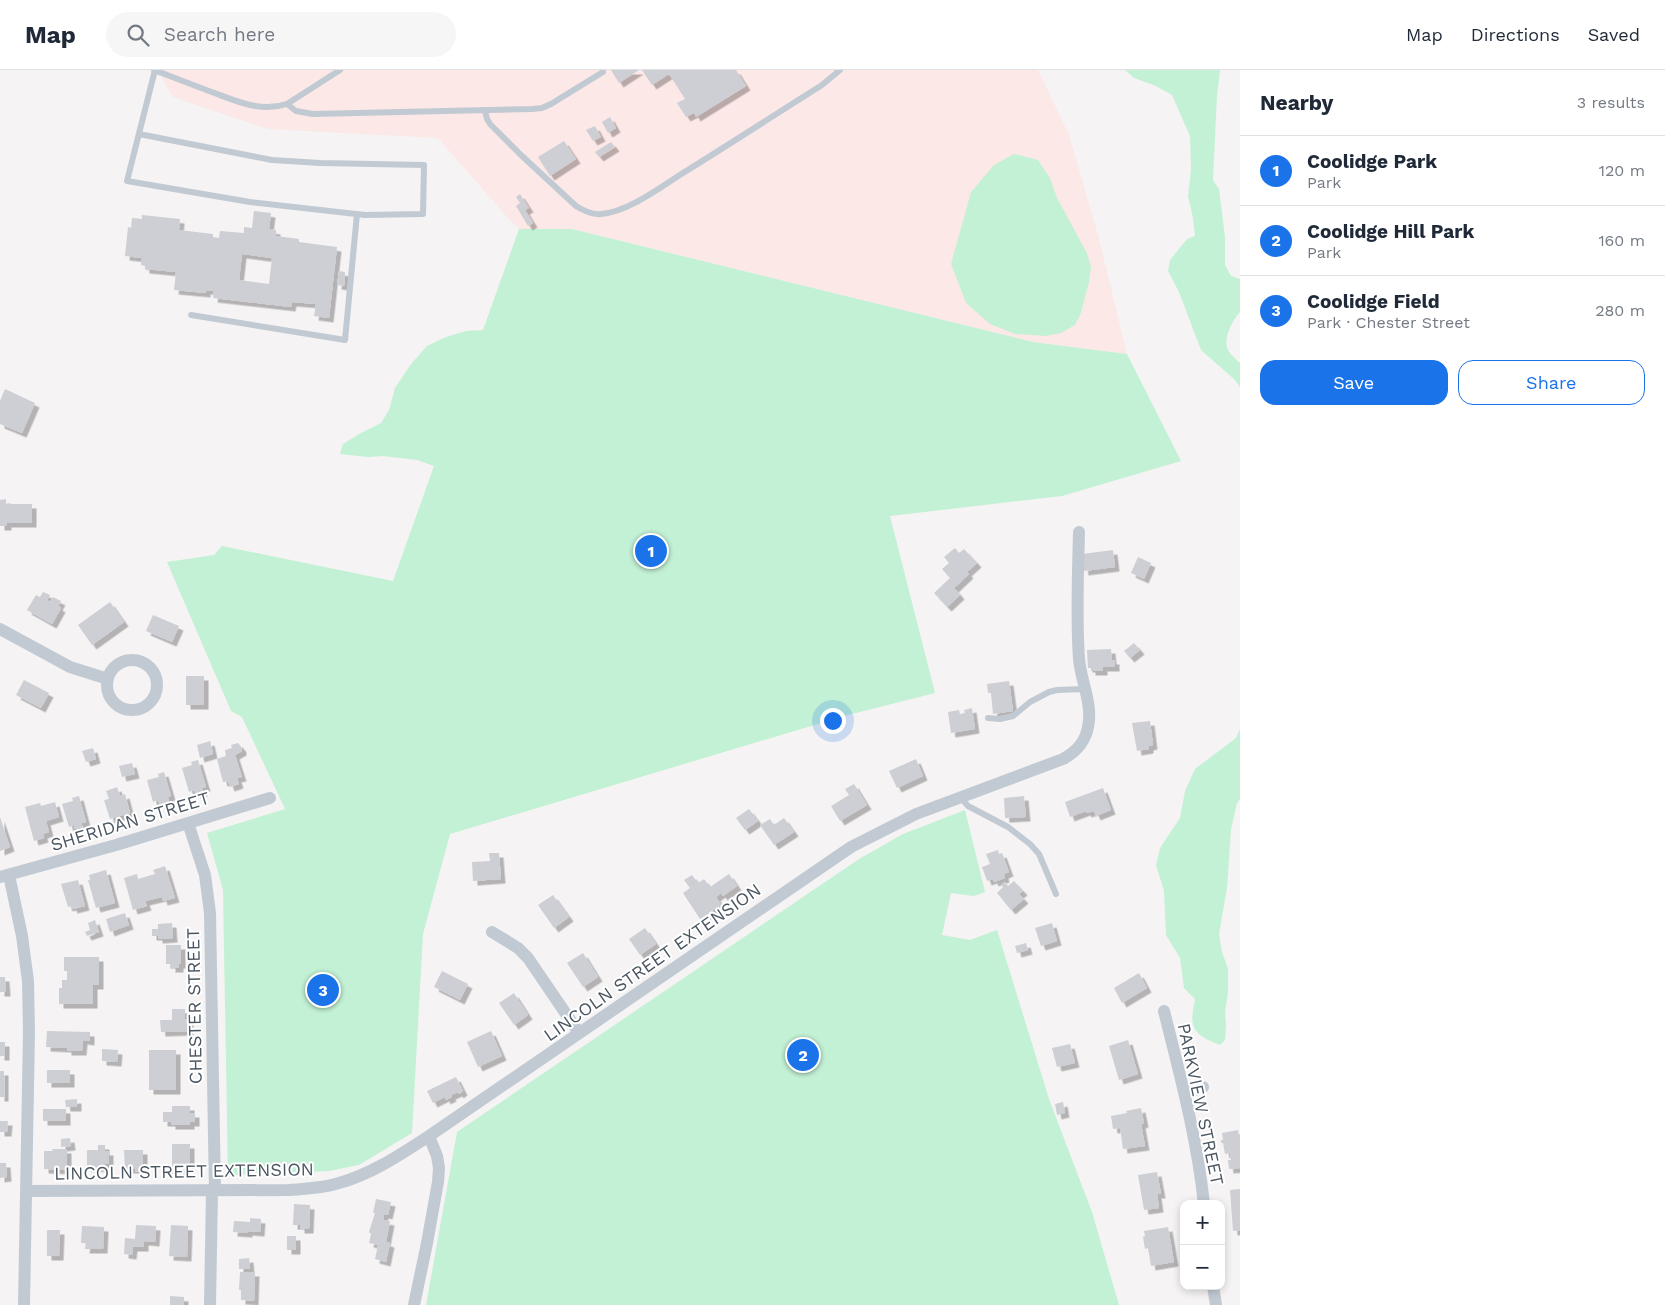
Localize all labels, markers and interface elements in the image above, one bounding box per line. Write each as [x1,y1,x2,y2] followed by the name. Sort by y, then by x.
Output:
[106,12,456,57] search box
[25,21,76,49] text: Map
[124,21,152,49] icon: search
[164,23,275,46] text: Search here
[1406,24,1443,45] text: Map
[1471,24,1560,45] text: Directions
[1588,24,1640,45] text: Saved
[1260,90,1333,115] text: Nearby
[1577,93,1645,112] text: 3 results
[1307,150,1437,173] text: Coolidge Park
[1273,161,1279,180] text: 1
[1599,161,1645,180] text: 120 m
[1307,173,1341,192] text: Park
[1307,220,1474,243] text: Coolidge Hill Park
[1271,231,1281,250] text: 2
[1598,231,1645,250] text: 160 m
[1307,243,1341,262] text: Park
[1307,290,1440,313] text: Coolidge Field
[1271,301,1281,320] text: 3
[1595,301,1645,320] text: 280 m
[1307,313,1470,332] text: Park · Chester Street
[1260,360,1448,405] button: Save
[1458,360,1645,405] button: Share
[635,532,667,570] pin: 1
[820,708,846,734] your location
[48,787,212,855] street label: SHERIDAN STREET
[539,879,765,1045] street label: LINCOLN STREET EXTENSION
[182,928,206,1084] street label: CHESTER STREET
[307,971,339,1009] pin: 3
[1174,1021,1228,1187] street label: PARKVIEW STREET
[787,1036,819,1074] pin: 2
[54,1158,314,1184] street label: LINCOLN STREET EXTENSION
[1180,1200,1225,1290] map controls
[1180,1200,1225,1245] button: +
[1180,1245,1225,1290] button: −

